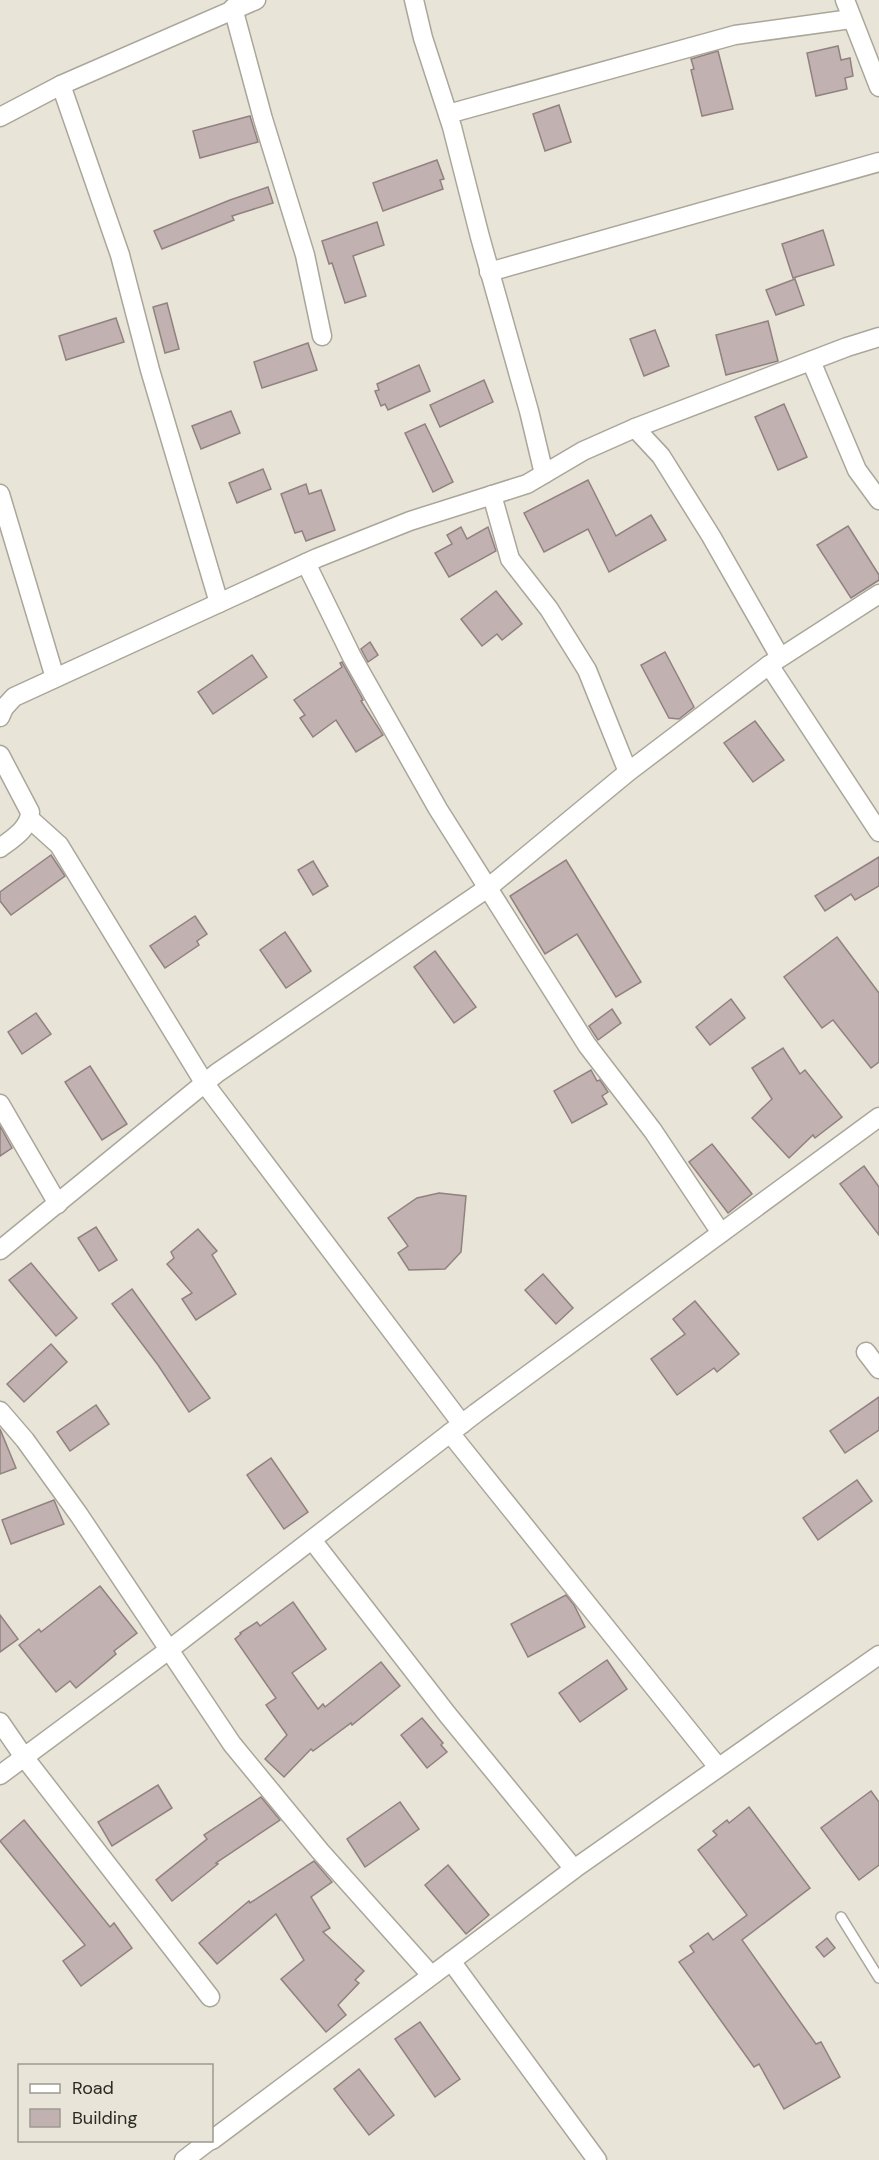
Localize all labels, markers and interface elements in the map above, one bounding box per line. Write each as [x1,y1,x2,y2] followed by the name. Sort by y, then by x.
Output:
[18,2064,213,2142] legend
[72,2076,114,2100] text: Road
[72,2106,137,2130] text: Building

